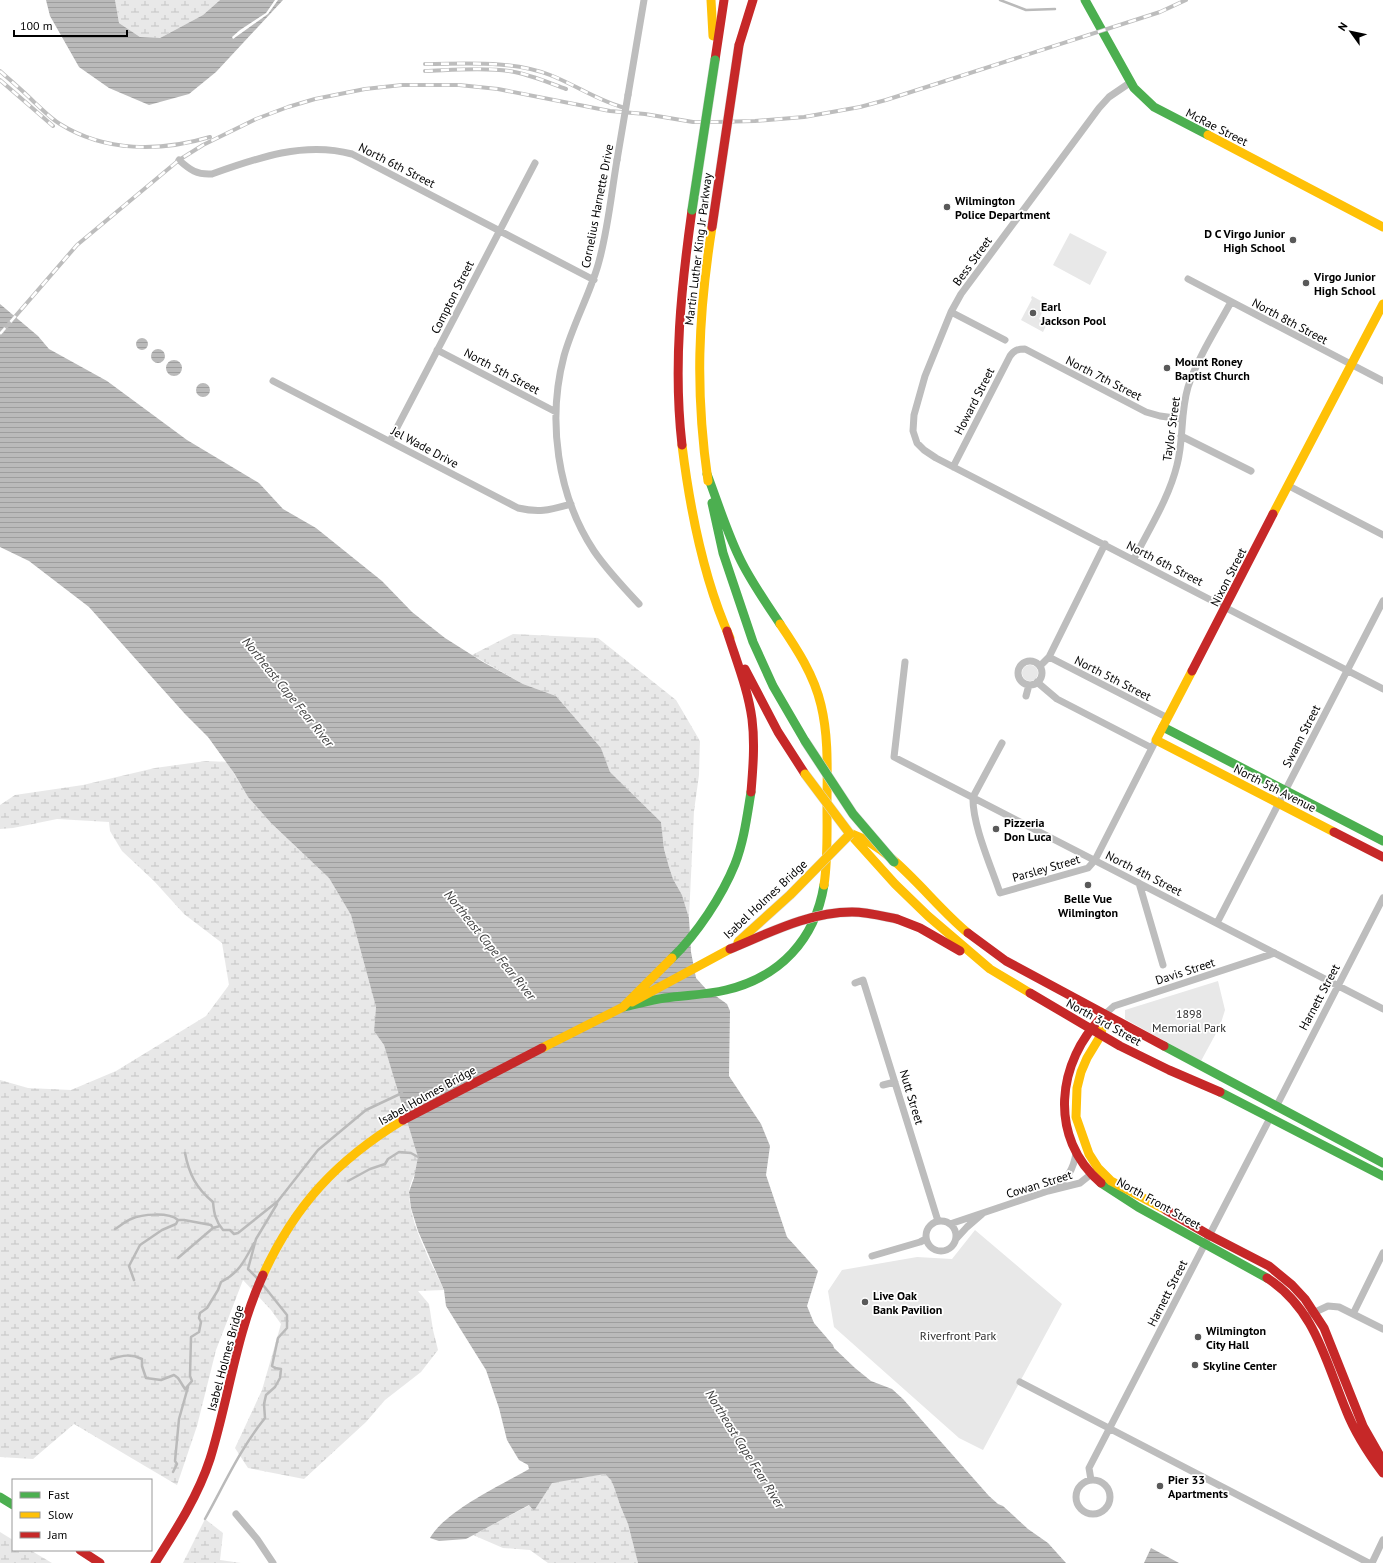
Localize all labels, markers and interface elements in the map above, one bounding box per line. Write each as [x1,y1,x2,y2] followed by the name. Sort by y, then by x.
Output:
[14,12,127,38] scale bar
[1331,12,1371,52] north arrow
[20,18,53,33] text: 100 m
[1335,20,1350,33] text: N
[1183,105,1251,149] street label: McRae Street
[356,139,438,191] street label: North 6th Street
[578,143,616,269] street label: Cornelius Harnette Drive
[681,172,715,326] street label: Martin Luther King Jr Parkway
[955,193,1051,222] place label: Wilmington Police Department
[942,202,952,212] marker: Wilmington Police Department
[1204,226,1286,255] place label: D C Virgo Junior High School
[949,234,995,288] street label: Bess Street
[1288,235,1298,245] marker: D C Virgo Junior High School
[427,258,477,336] street label: Compton Street
[1313,269,1376,298] place label: Virgo Junior High School
[1301,278,1311,288] marker: Virgo Junior High School
[1249,295,1331,347] street label: North 8th Street
[1040,299,1106,328] place label: Earl Jackson Pool
[1028,308,1038,318] marker: Earl Jackson Pool
[461,345,543,397] street label: North 5th Street
[1063,352,1145,404] street label: North 7th Street
[1175,354,1250,383] place label: Mount Roney Baptist Church
[1162,363,1172,373] marker: Mount Roney Baptist Church
[951,365,997,437] street label: Howard Street
[1159,396,1183,462] street label: Taylor Street
[388,423,461,471] street label: Jel Wade Drive
[1124,537,1206,589] street label: North 6th Street
[1207,545,1249,609] street label: Nixon Street
[238,633,338,751] water label: Northeast Cape Fear River
[1072,652,1154,704] street label: North 5th Street
[1279,702,1323,770] street label: Swann Street
[1231,761,1319,815] street label: North 5th Avenue
[1004,815,1052,844] place label: Pizzeria Don Luca
[991,824,1001,834] marker: Pizzeria Don Luca
[1103,847,1185,899] street label: North 4th Street
[1010,851,1082,885] street label: Parsley Street
[720,856,810,942] street label: Isabel Holmes Bridge
[1083,880,1093,890] marker: Belle Vue Wilmington
[440,886,540,1004] water label: Northeast Cape Fear River
[1058,891,1118,920] place label: Belle Vue Wilmington
[1153,954,1217,988] street label: Davis Street
[1295,961,1343,1033] street label: Harnett Street
[1064,995,1144,1049] street label: North 3rd Street
[1152,1006,1226,1035] park label: 1898 Memorial Park
[376,1062,478,1128] street label: Isabel Holmes Bridge
[897,1068,927,1126] street label: Nutt Street
[1004,1167,1074,1201] street label: Cowan Street
[1114,1174,1204,1232] street label: North Front Street
[1144,1257,1190,1329] street label: Harnett Street
[873,1288,942,1317] place label: Live Oak Bank Pavilion
[860,1297,870,1307] marker: Live Oak Bank Pavilion
[204,1303,246,1413] street label: Isabel Holmes Bridge
[1206,1323,1266,1352] place label: Wilmington City Hall
[920,1328,996,1343] park label: Riverfront Park
[1193,1332,1203,1342] marker: Wilmington City Hall
[1203,1358,1278,1373] place label: Skyline Center
[1190,1360,1200,1370] marker: Skyline Center
[702,1386,789,1512] water label: Northeast Cape Fear River
[1168,1472,1228,1501] place label: Pier 33 Apartments
[12,1479,152,1551] legend
[1155,1481,1165,1491] marker: Pier 33 Apartments
[48,1487,69,1502] text: Fast
[48,1507,73,1522] text: Slow
[47,1527,67,1542] text: Jam

